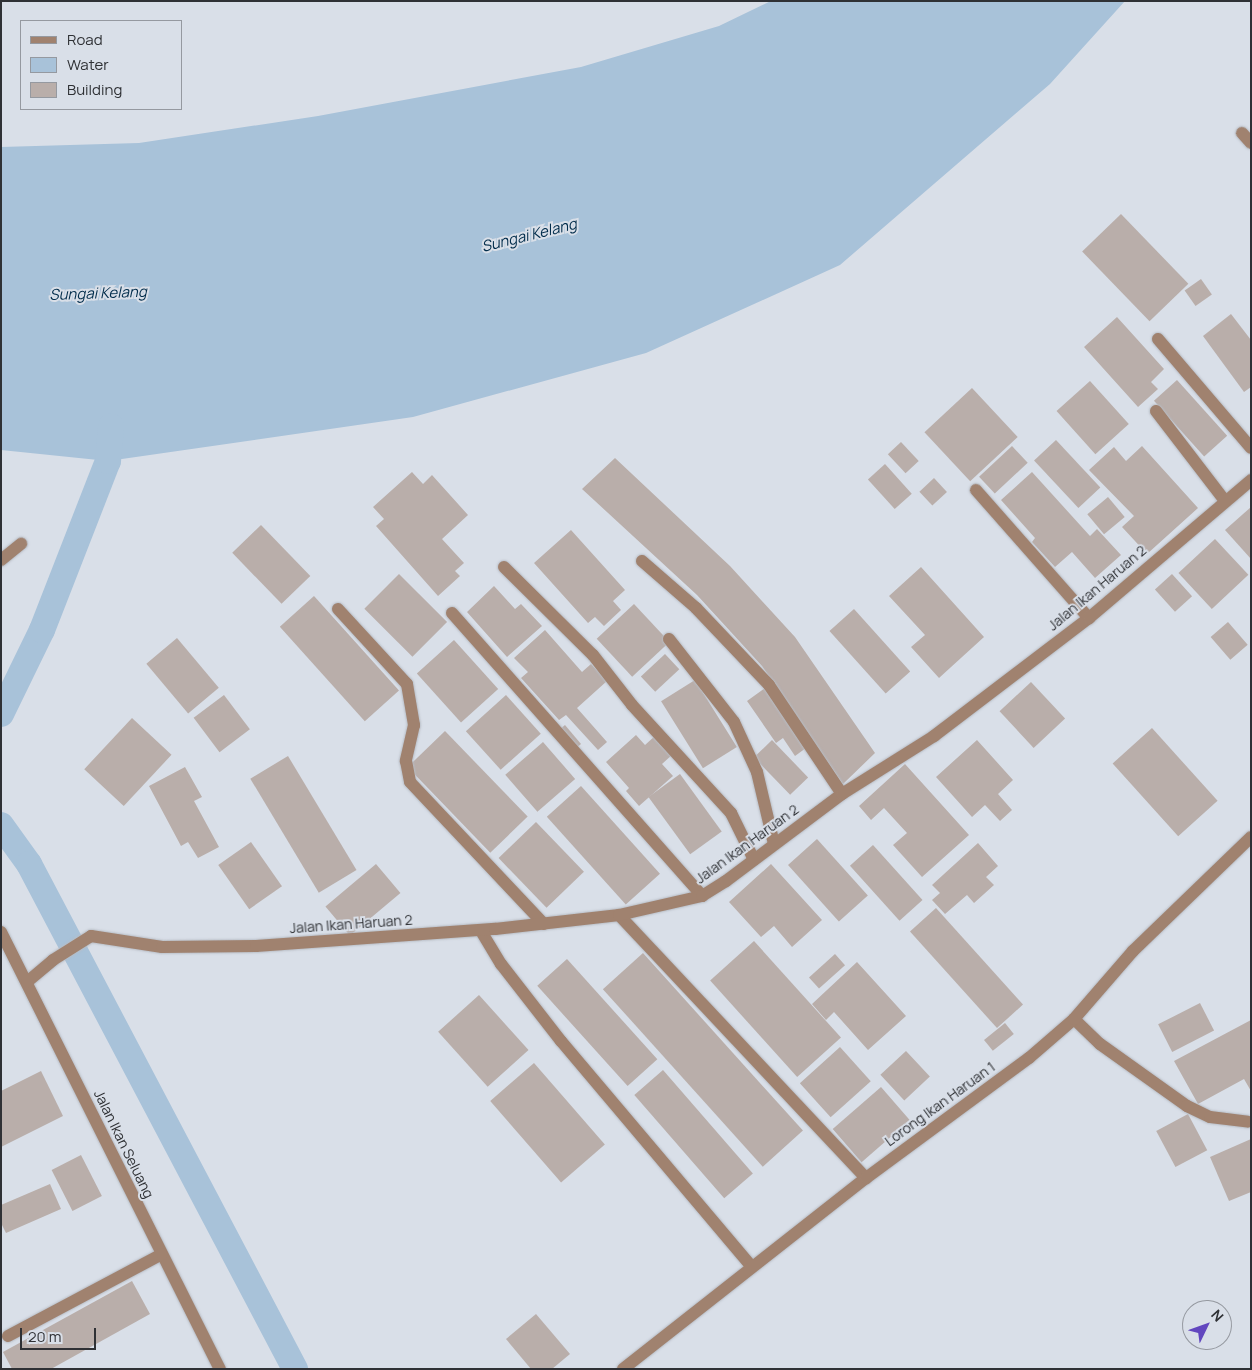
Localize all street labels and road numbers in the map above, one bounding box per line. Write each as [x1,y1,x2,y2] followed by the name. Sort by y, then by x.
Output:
[1044,542,1150,634] street label: Jalan Ikan Haruan 2
[692,801,802,887] street label: Jalan Ikan Haruan 2
[289,911,413,937] street label: Jalan Ikan Haruan 2
[882,1058,998,1150] street label: Lorong Ikan Haruan 1
[91,1087,157,1201] street label: Jalan Ikan Seluang

